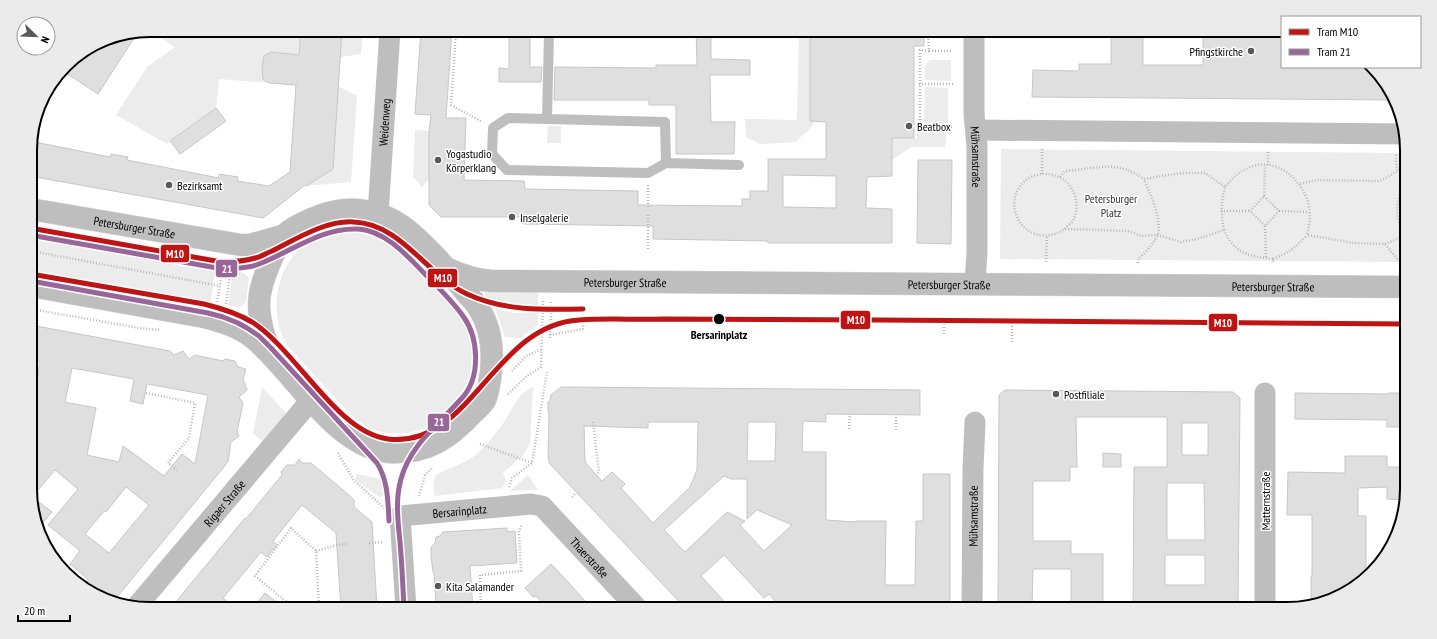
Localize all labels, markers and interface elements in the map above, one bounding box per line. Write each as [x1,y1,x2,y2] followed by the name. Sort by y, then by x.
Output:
[16,16,56,56] north arrow
[1281,16,1421,68] legend
[1317,24,1358,39] text: Tram M10
[38,34,53,45] text: N
[1189,44,1243,59] place label: Pfingstkirche
[1317,44,1351,59] text: Tram 21
[1246,46,1256,56] marker: Pfingstkirche
[375,98,393,146] street label: Weidenweg
[917,119,951,134] place label: Beatbox
[904,121,914,131] marker: Beatbox
[968,126,985,187] street label: Mühsamstraße
[446,146,496,175] place label: Yogastudio Körperklang
[433,155,443,165] marker: Yogastudio Körperklang
[177,178,223,193] place label: Bezirksamt
[164,180,174,190] marker: Bezirksamt
[1085,191,1138,220] park label: Petersburger Platz
[520,210,569,225] place label: Inselgalerie
[92,212,177,241] street label: Petersburger Straße
[507,212,517,222] marker: Inselgalerie
[160,244,190,263] line badge: M10
[166,247,184,261] text: M10
[215,259,238,278] line badge: 21
[222,262,232,276] text: 21
[427,268,458,288] line badge: M10
[434,271,452,285] text: M10
[584,274,667,290] street label: Petersburger Straße
[908,276,991,292] street label: Petersburger Straße
[1232,278,1315,294] street label: Petersburger Straße
[840,310,871,330] line badge: M10
[712,312,726,326] marker: Bersarinplatz
[847,313,865,327] text: M10
[1208,313,1238,332] line badge: M10
[1214,316,1232,330] text: M10
[691,327,748,342] place label: Bersarinplatz
[1064,387,1105,402] place label: Postfiliale
[1051,389,1061,399] marker: Postfiliale
[427,413,450,432] line badge: 21
[434,415,444,429] text: 21
[1258,472,1273,530] street label: Matternstraße
[200,476,248,529] street label: Rigaer Straße
[965,485,980,547] street label: Mühsamstraße
[432,501,487,520] street label: Bersarinplatz
[567,534,612,581] street label: Thaerstraße
[446,579,515,594] place label: Kita Salamander
[433,581,443,591] marker: Kita Salamander
[18,597,70,623] scale bar
[24,603,45,618] text: 20 m

